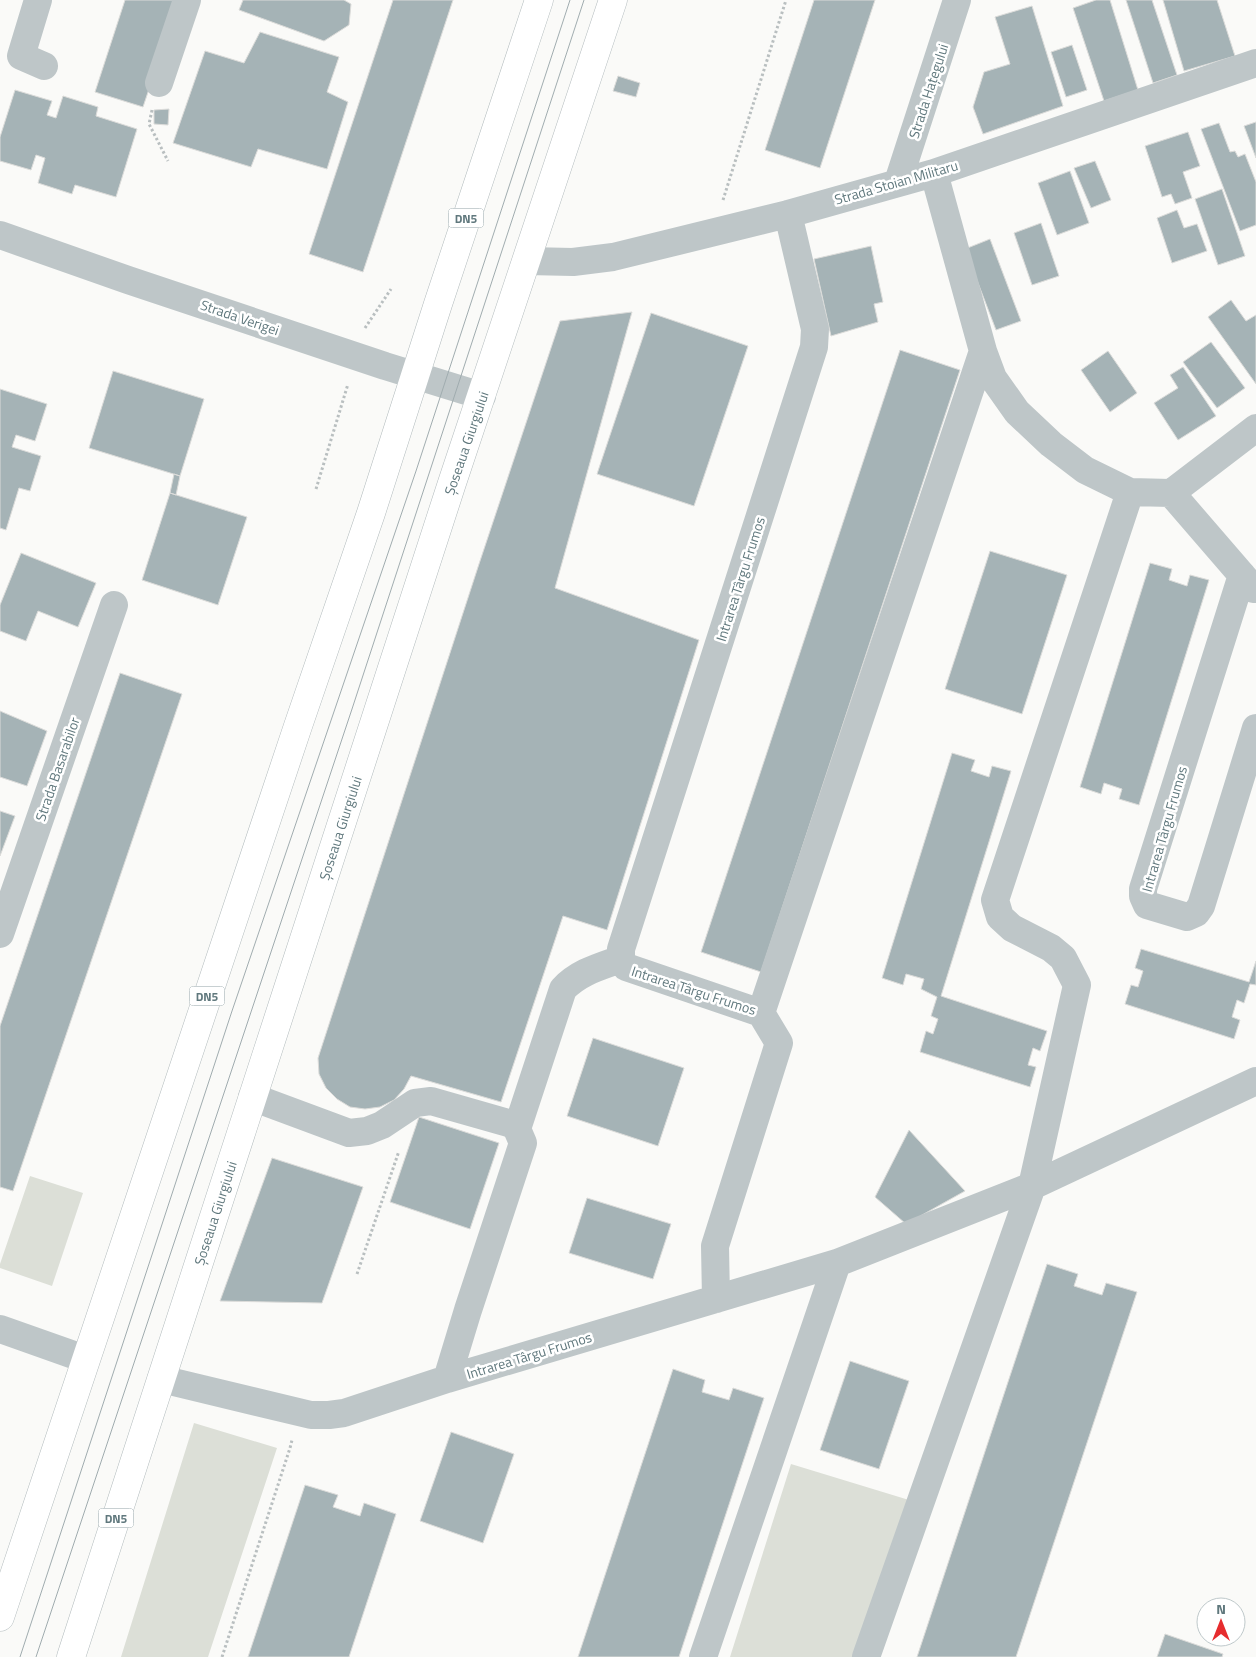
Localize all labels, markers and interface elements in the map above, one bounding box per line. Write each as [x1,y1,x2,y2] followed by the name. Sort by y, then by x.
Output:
[903,41,953,141] street label: Strada Hațegului
[832,154,960,210] street label: Strada Stoian Militaru
[448,208,484,228] road number: DN5
[198,294,282,340] street label: Strada Verigei
[438,388,494,498] street label: Șoseaua Giurgiului
[710,514,770,644] street label: Intrarea Târgu Frumos
[29,714,85,824] street label: Strada Basarabilor
[1136,764,1192,894] street label: Intrarea Târgu Frumos
[313,773,367,883] street label: Șoseaua Giurgiului
[629,960,759,1020] street label: Intrarea Târgu Frumos
[190,986,224,1006] road number: DN5
[188,1158,242,1268] street label: Șoseaua Giurgiului
[464,1326,594,1384] street label: Intrarea Târgu Frumos
[98,1509,134,1528] road number: DN5
[1196,1597,1246,1647] north arrow
[1216,1598,1226,1619] text: N

